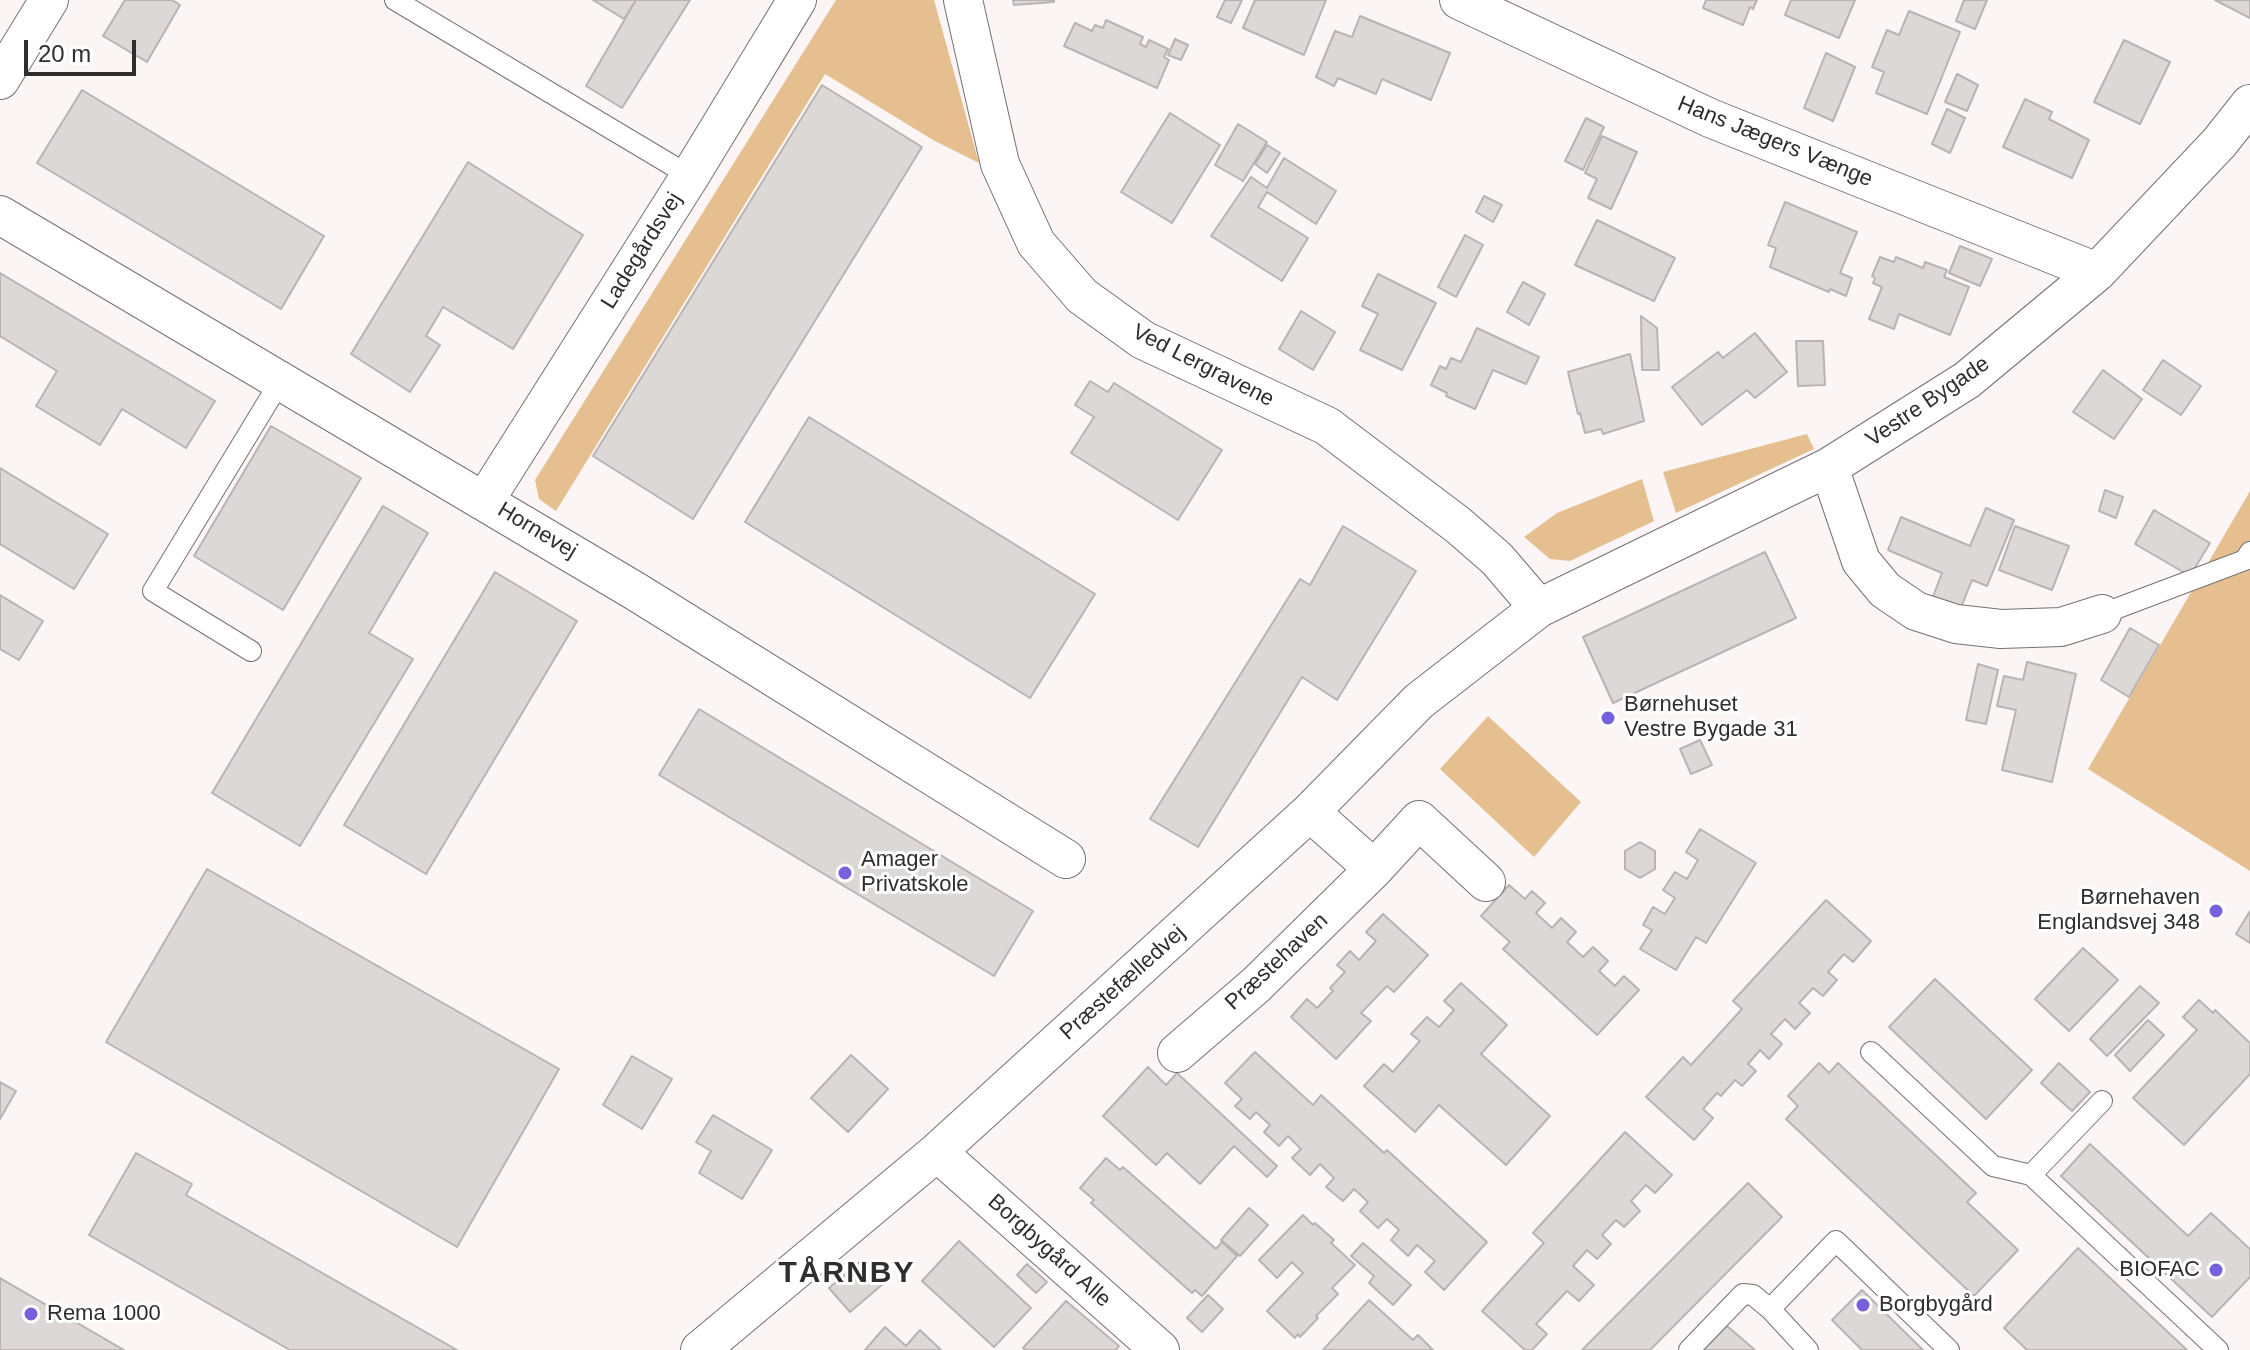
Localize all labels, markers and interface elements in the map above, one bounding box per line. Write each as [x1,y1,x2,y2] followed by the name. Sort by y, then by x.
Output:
[28,24,140,74] scale bar
[38,40,91,67] text: 20 m
[1674,91,1876,193] street label: Hans Jægers Vænge
[596,188,688,314] street label: Ladegårdsvej
[1128,319,1278,413] street label: Ved Lergravene
[1861,351,1995,453] street label: Vestre Bygade
[492,497,582,565] street label: Hornevej
[1624,692,1798,744] place label: Børnehuset Vestre Bygade 31
[1599,709,1617,727] marker: Børnehuset Vestre Bygade 31
[861,847,969,898] place label: Amager Privatskole
[836,864,854,882] marker: Amager Privatskole
[2037,885,2200,936] place label: Børnehaven Englandsvej 348
[2207,902,2225,920] marker: Børnehaven Englandsvej 348
[1220,908,1334,1016] street label: Præstehaven
[1055,920,1191,1046] street label: Præstefælledvej
[982,1189,1116,1313] street label: Borgbygård Alle
[779,1256,915,1292] district label: TÅRNBY
[2119,1257,2200,1283] place label: BIOFAC
[2207,1261,2225,1279] marker: BIOFAC
[1879,1292,1993,1318] place label: Borgbygård
[1854,1296,1872,1314] marker: Borgbygård
[47,1301,161,1327] place label: Rema 1000
[22,1305,40,1323] marker: Rema 1000

